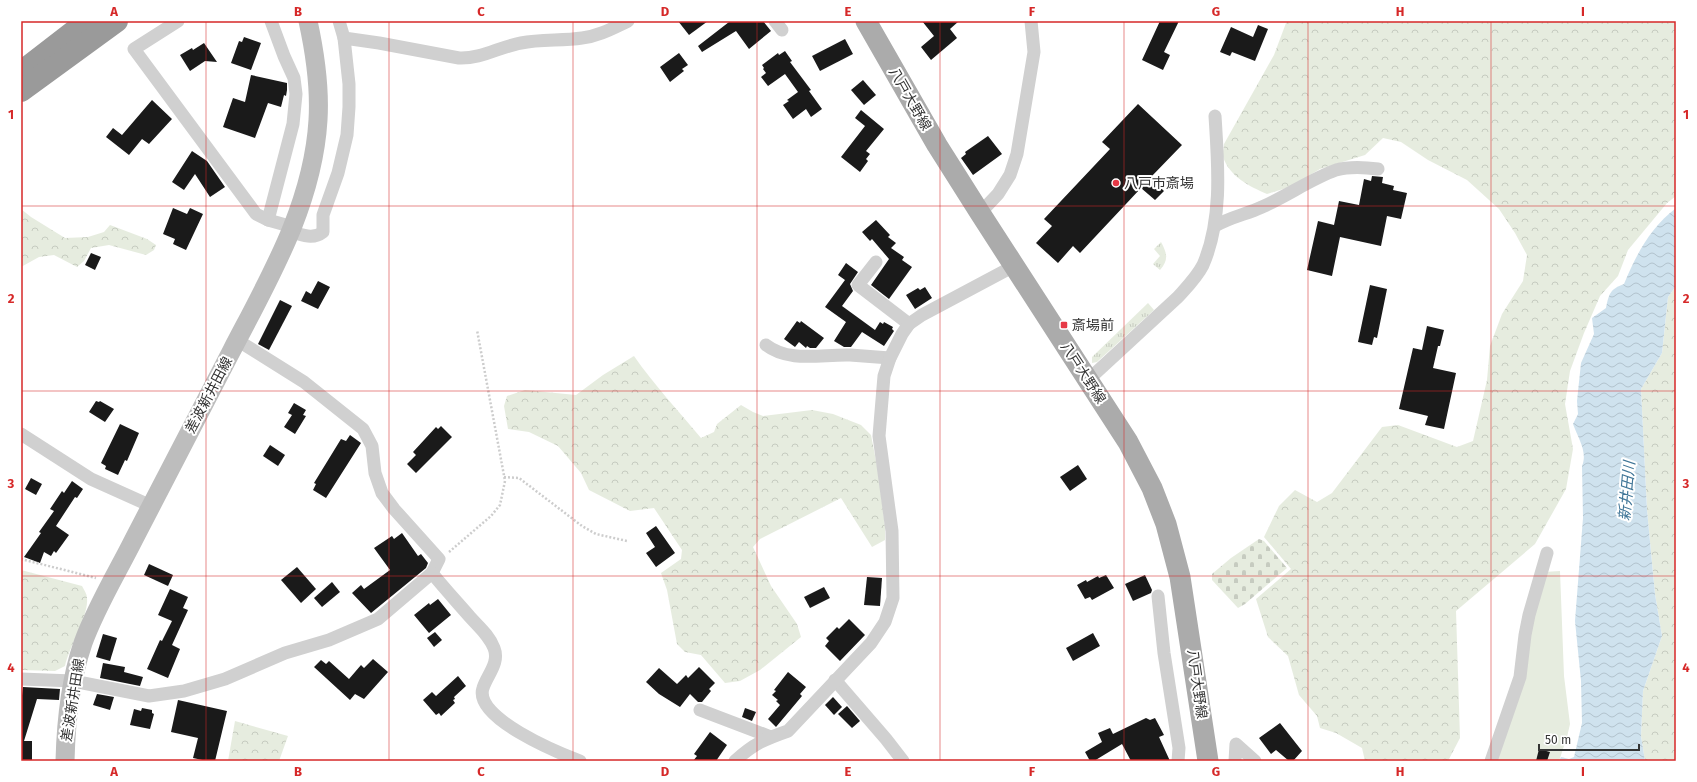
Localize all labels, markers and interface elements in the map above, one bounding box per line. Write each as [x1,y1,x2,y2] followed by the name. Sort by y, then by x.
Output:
[109,4,118,19] text: A
[294,4,302,19] text: B
[477,4,485,19] text: C
[661,4,670,19] text: D
[845,4,852,19] text: E
[1029,4,1036,19] text: F
[1212,4,1220,19] text: G
[1396,4,1404,19] text: H
[1581,4,1585,19] text: I
[885,64,935,134] street label: 八戸大野線
[8,107,14,122] text: 1
[1683,107,1689,122] text: 1
[1124,175,1194,192] place label: 八戸市斎場
[1111,178,1121,188] marker: 八戸市斎場
[8,291,15,306] text: 2
[1683,291,1690,306] text: 2
[1072,317,1114,334] place label: 斎場前
[1059,320,1069,330] marker: 斎場前
[1057,339,1109,407] street label: 八戸大野線
[182,354,236,436] street label: 差波新井田線
[1615,458,1639,522] water label: 新井田川
[7,476,15,491] text: 3
[1682,476,1690,491] text: 3
[1184,648,1210,720] street label: 八戸大野線
[58,657,88,743] street label: 差波新井田線
[7,660,15,675] text: 4
[1682,660,1690,675] text: 4
[1539,726,1639,752] scale bar
[1545,733,1571,747] text: 50 m
[109,764,118,779] text: A
[294,764,302,779] text: B
[477,764,485,779] text: C
[661,764,670,779] text: D
[845,764,852,779] text: E
[1029,764,1036,779] text: F
[1212,764,1220,779] text: G
[1396,764,1404,779] text: H
[1581,764,1585,779] text: I

